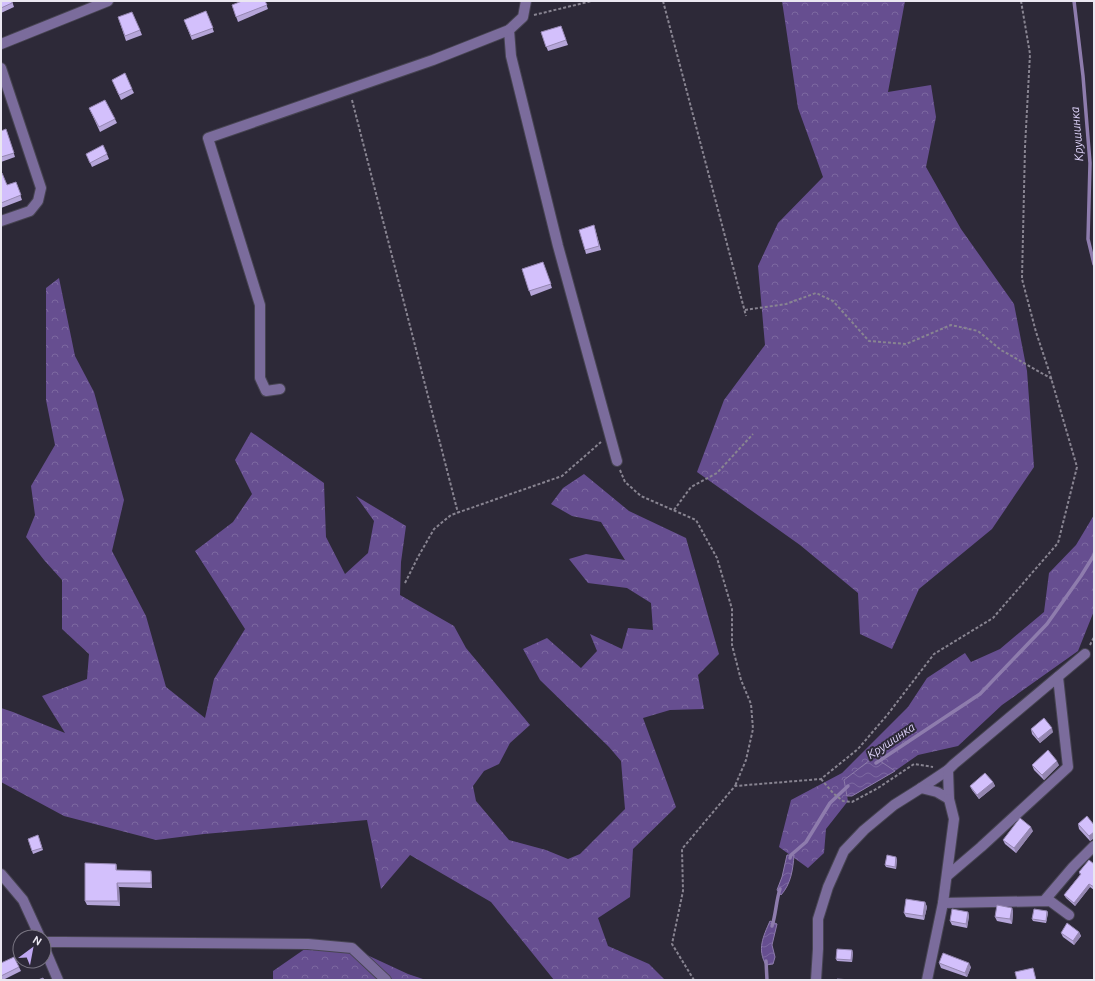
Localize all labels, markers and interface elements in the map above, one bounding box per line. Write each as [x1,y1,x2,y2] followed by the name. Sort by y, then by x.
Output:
[1068,106,1085,162] water label: Крушинка
[864,720,917,761] water label: Крушинка
[12,929,52,969] north arrow
[31,933,44,948] text: N

